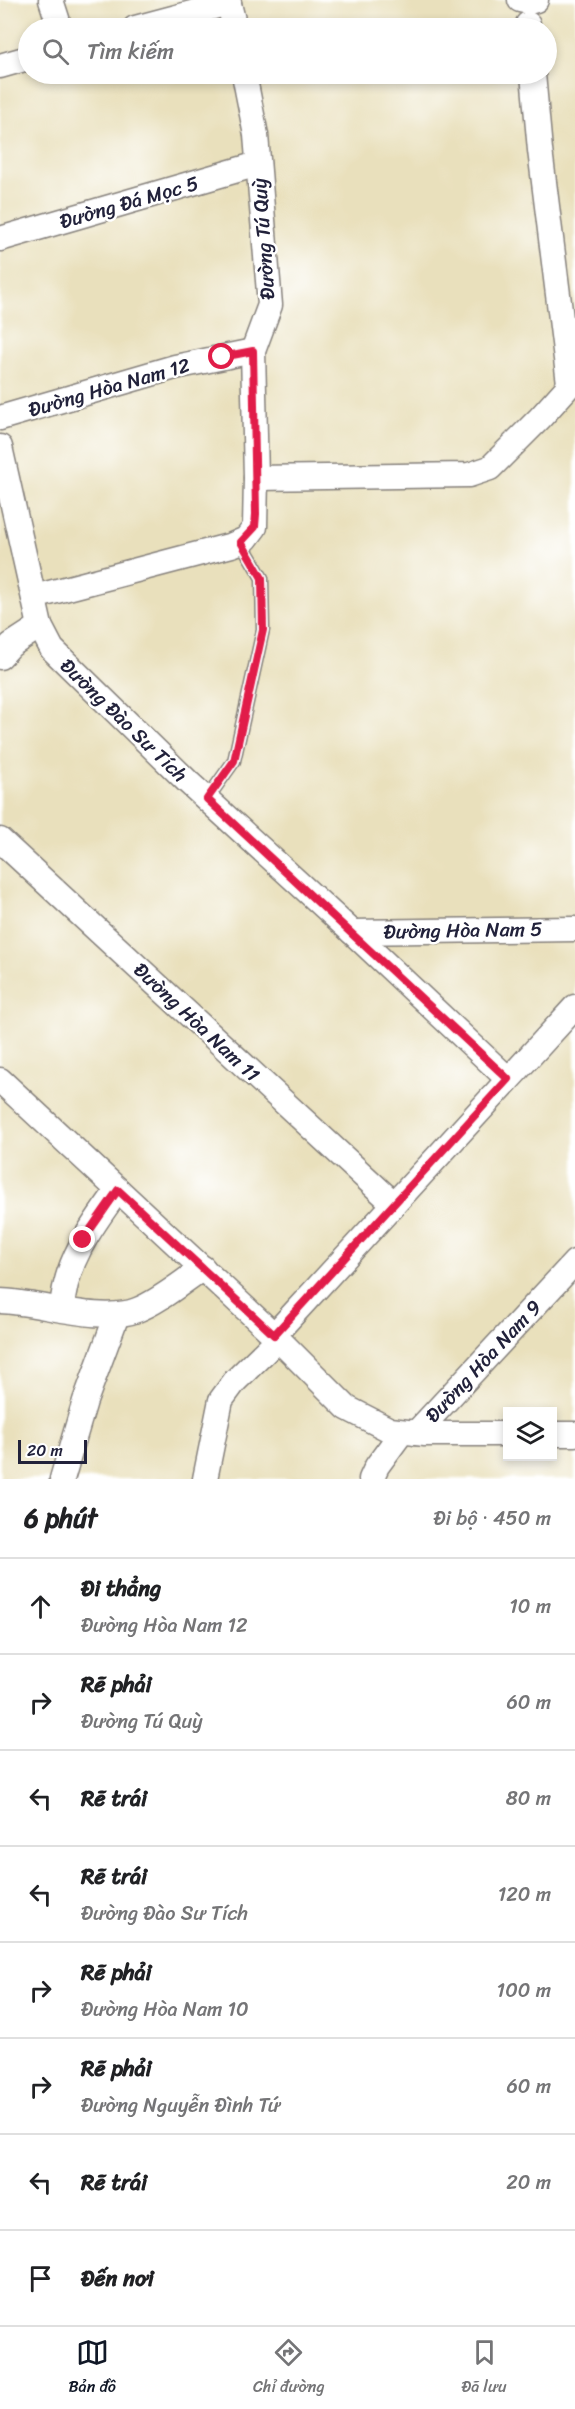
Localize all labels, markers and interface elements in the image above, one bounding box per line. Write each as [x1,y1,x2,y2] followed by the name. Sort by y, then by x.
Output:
[18,18,557,84] search box
[87,32,174,71] text: Tìm kiếm
[39,35,72,68] icon: search
[55,166,203,239] street label: Đường Đá Mọc 5
[242,176,285,301] street label: Đường Tú Quỳ
[208,343,234,369] route start
[24,348,194,427] street label: Đường Hòa Nam 12
[51,650,196,791] street label: Đường Đào Sư Tích
[383,912,543,949] street label: Đường Hòa Nam 5
[125,954,268,1091] street label: Đường Hòa Nam 11
[69,1226,95,1252] route end
[416,1291,550,1431] street label: Đường Hòa Nam 9
[503,1407,557,1461] map controls
[503,1407,557,1461] button: layers
[27,1436,63,1465] text: 20 m
[18,1437,87,1464] scale bar
[24,1495,97,1541] text: 6 phút
[434,1501,551,1536] text: Đi bộ · 450 m
[81,1569,161,1608] text: Đi thẳng
[509,1589,551,1624] text: 10 m
[24,1590,57,1623] icon: ahead
[81,1608,248,1643] text: Đường Hòa Nam 12
[81,1665,152,1704] text: Rẽ phải
[506,1685,551,1720] text: 60 m
[24,1686,57,1719] icon: right
[81,1704,203,1739] text: Đường Tú Quỳ
[81,1779,147,1818] text: Rẽ trái
[506,1781,551,1816] text: 80 m
[24,1782,57,1815] icon: left
[81,1857,147,1896] text: Rẽ trái
[498,1877,551,1912] text: 120 m
[24,1878,57,1911] icon: left
[81,1896,248,1931] text: Đường Đào Sư Tích
[81,1953,152,1992] text: Rẽ phải
[497,1973,551,2008] text: 100 m
[24,1974,57,2007] icon: right
[81,1992,249,2027] text: Đường Hòa Nam 10
[81,2049,152,2088] text: Rẽ phải
[506,2069,551,2104] text: 60 m
[24,2070,57,2103] icon: right
[81,2088,280,2123] text: Đường Nguyễn Đình Tứ
[81,2163,147,2202] text: Rẽ trái
[506,2165,551,2200] text: 20 m
[24,2166,57,2199] icon: left
[81,2259,154,2298] text: Đến nơi
[24,2262,57,2295] icon: arrive
[69,2336,116,2401] tab: Bản đồ
[253,2336,325,2401] tab: Chỉ đường
[462,2336,506,2401] tab: Đã lưu

